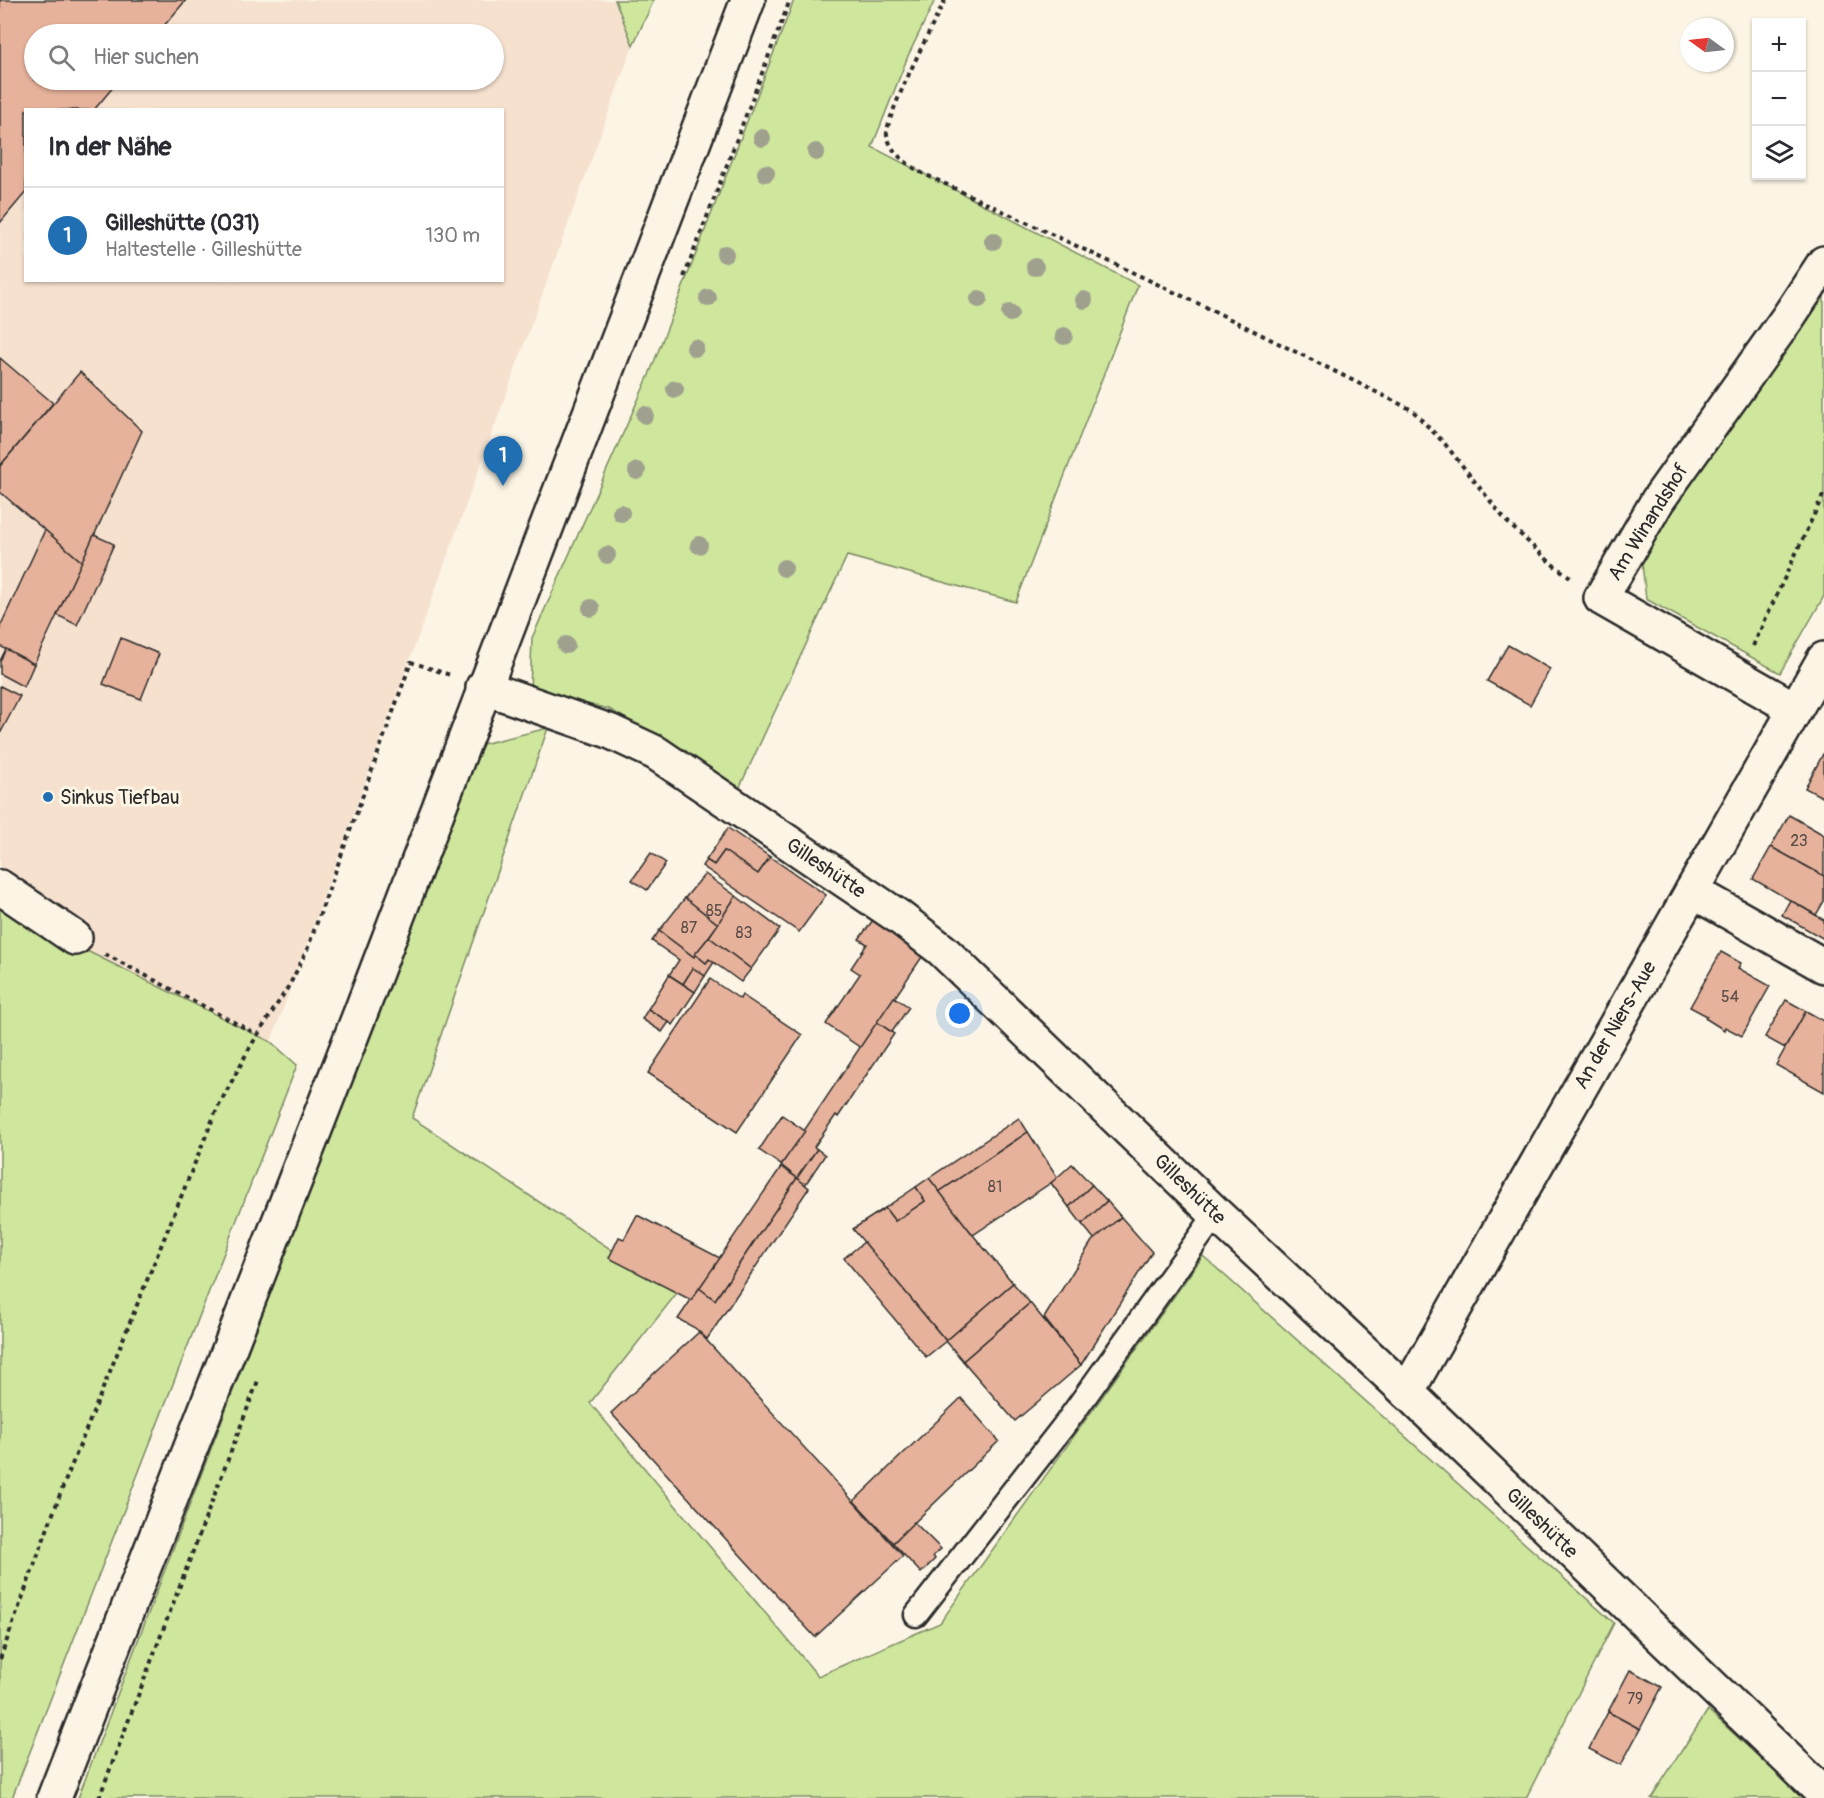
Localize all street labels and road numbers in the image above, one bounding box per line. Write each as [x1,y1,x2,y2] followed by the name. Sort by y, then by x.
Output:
[1602,459,1694,585] street label: Am Winandshof
[781,832,871,904] street label: Gilleshütte
[1568,956,1662,1093] street label: An der Niers-Aue
[1149,1148,1231,1230] street label: Gilleshütte
[1501,1482,1583,1564] street label: Gilleshütte

